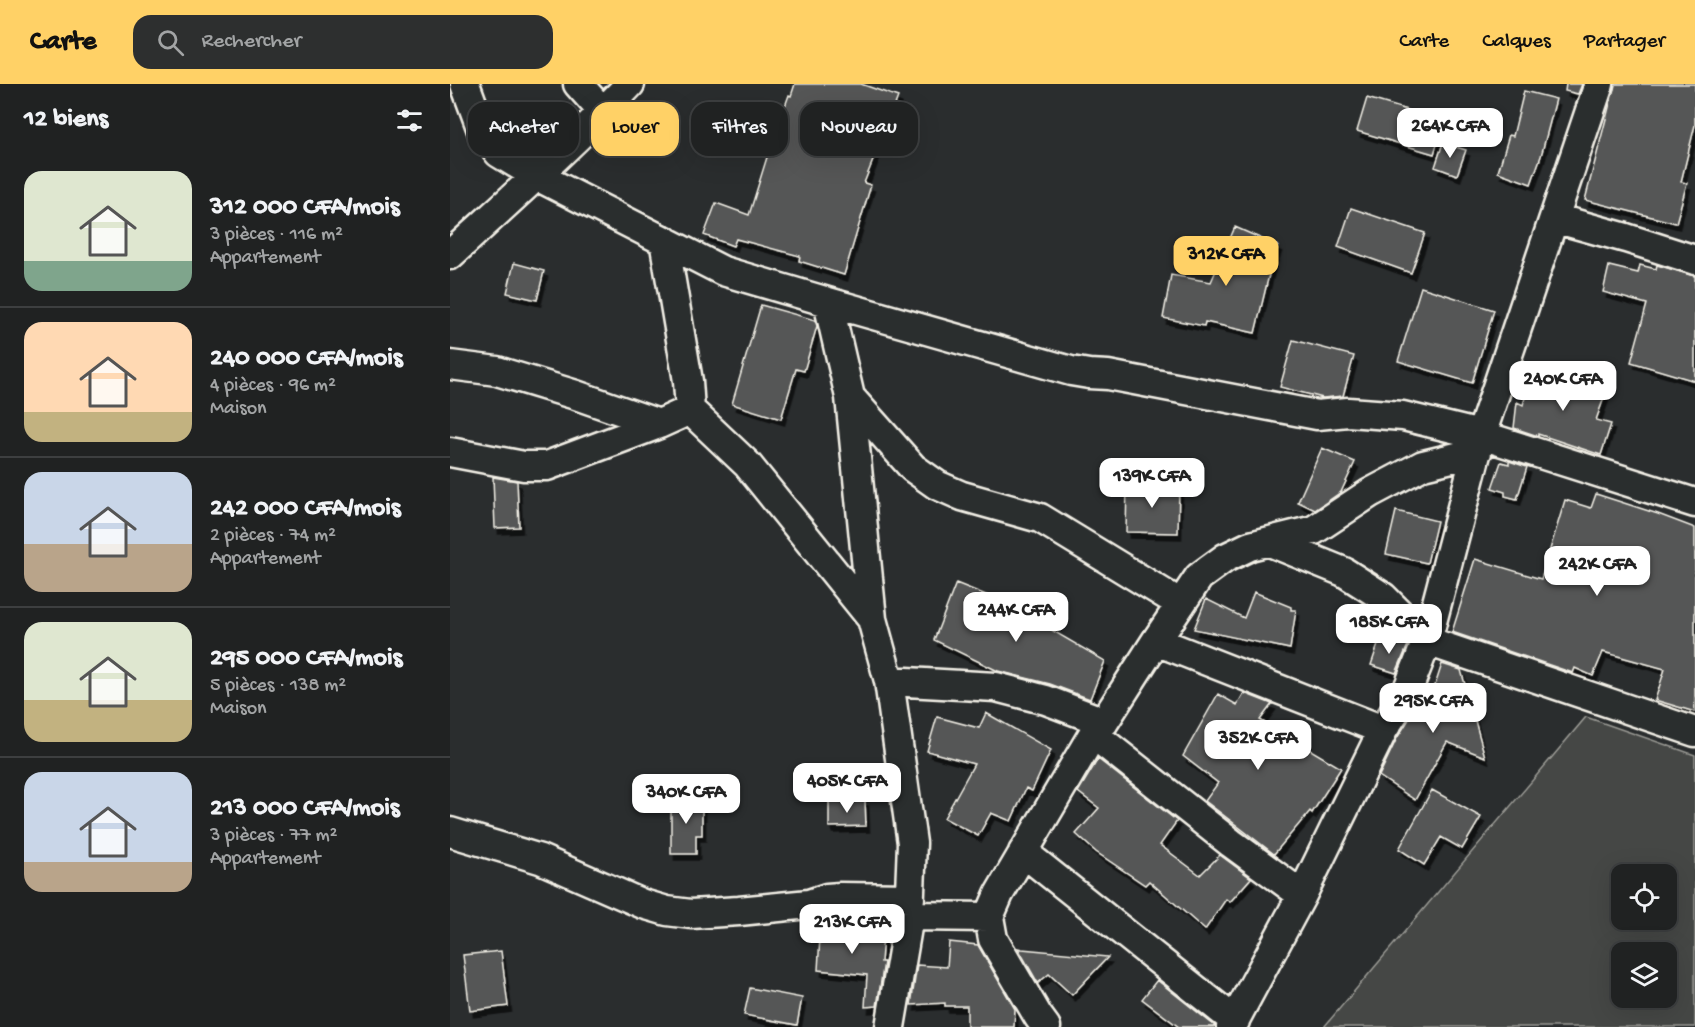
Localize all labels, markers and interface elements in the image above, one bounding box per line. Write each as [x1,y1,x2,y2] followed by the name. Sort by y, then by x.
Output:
[133,15,553,69] search box
[30,26,97,59] text: Carte
[154,26,187,59] icon: search
[202,29,301,55] text: Rechercher
[1399,30,1449,55] text: Carte
[1482,30,1551,55] text: Calques
[1584,30,1665,55] text: Partager
[468,102,579,156] chip: Acheter
[591,102,679,156] chip: Louer
[691,102,788,156] chip: Filtres
[800,102,918,156] chip: Nouveau
[393,104,426,137] icon: filters
[24,105,108,136] text: 12 biens
[1388,108,1512,159] pin: 264K CFA
[1411,116,1489,139] text: 264K CFA
[210,193,400,224] text: 312 000 CFA/mois
[72,195,144,267] icon: home
[210,224,343,247] text: 3 pièces · 116 m²
[1164,236,1288,287] pin: 312K CFA
[1188,244,1264,267] text: 312K CFA
[210,247,320,270] text: Appartement
[210,344,403,375] text: 240 000 CFA/mois
[72,346,144,418] icon: home
[1501,361,1625,412] pin: 240K CFA
[1523,369,1603,392] text: 240K CFA
[210,375,336,398] text: 4 pièces · 96 m²
[210,398,267,421] text: Maison
[1090,458,1214,509] pin: 139K CFA
[1113,466,1191,489] text: 139K CFA
[210,494,401,525] text: 242 000 CFA/mois
[72,496,144,568] icon: home
[210,525,336,548] text: 2 pièces · 74 m²
[1535,546,1659,597] pin: 242K CFA
[210,548,320,571] text: Appartement
[1558,554,1636,577] text: 242K CFA
[954,592,1078,643] pin: 244K CFA
[977,600,1055,623] text: 244K CFA
[1327,604,1451,655] pin: 185K CFA
[1350,612,1428,635] text: 185K CFA
[210,644,402,675] text: 295 000 CFA/mois
[72,646,144,718] icon: home
[210,675,346,698] text: 5 pièces · 138 m²
[1371,683,1495,734] pin: 295K CFA
[1394,691,1472,714] text: 295K CFA
[210,698,267,721] text: Maison
[1196,720,1320,771] pin: 352K CFA
[1218,728,1298,751] text: 352K CFA
[785,763,909,814] pin: 405K CFA
[807,771,887,794] text: 405K CFA
[624,774,748,825] pin: 340K CFA
[646,782,726,805] text: 340K CFA
[210,794,400,825] text: 213 000 CFA/mois
[72,796,144,868] icon: home
[210,825,338,848] text: 3 pièces · 77 m²
[210,848,320,871] text: Appartement
[1611,864,1677,1008] map controls
[1611,864,1677,930] button: locate
[790,904,914,955] pin: 213K CFA
[814,912,890,935] text: 213K CFA
[1611,942,1677,1008] button: layers

